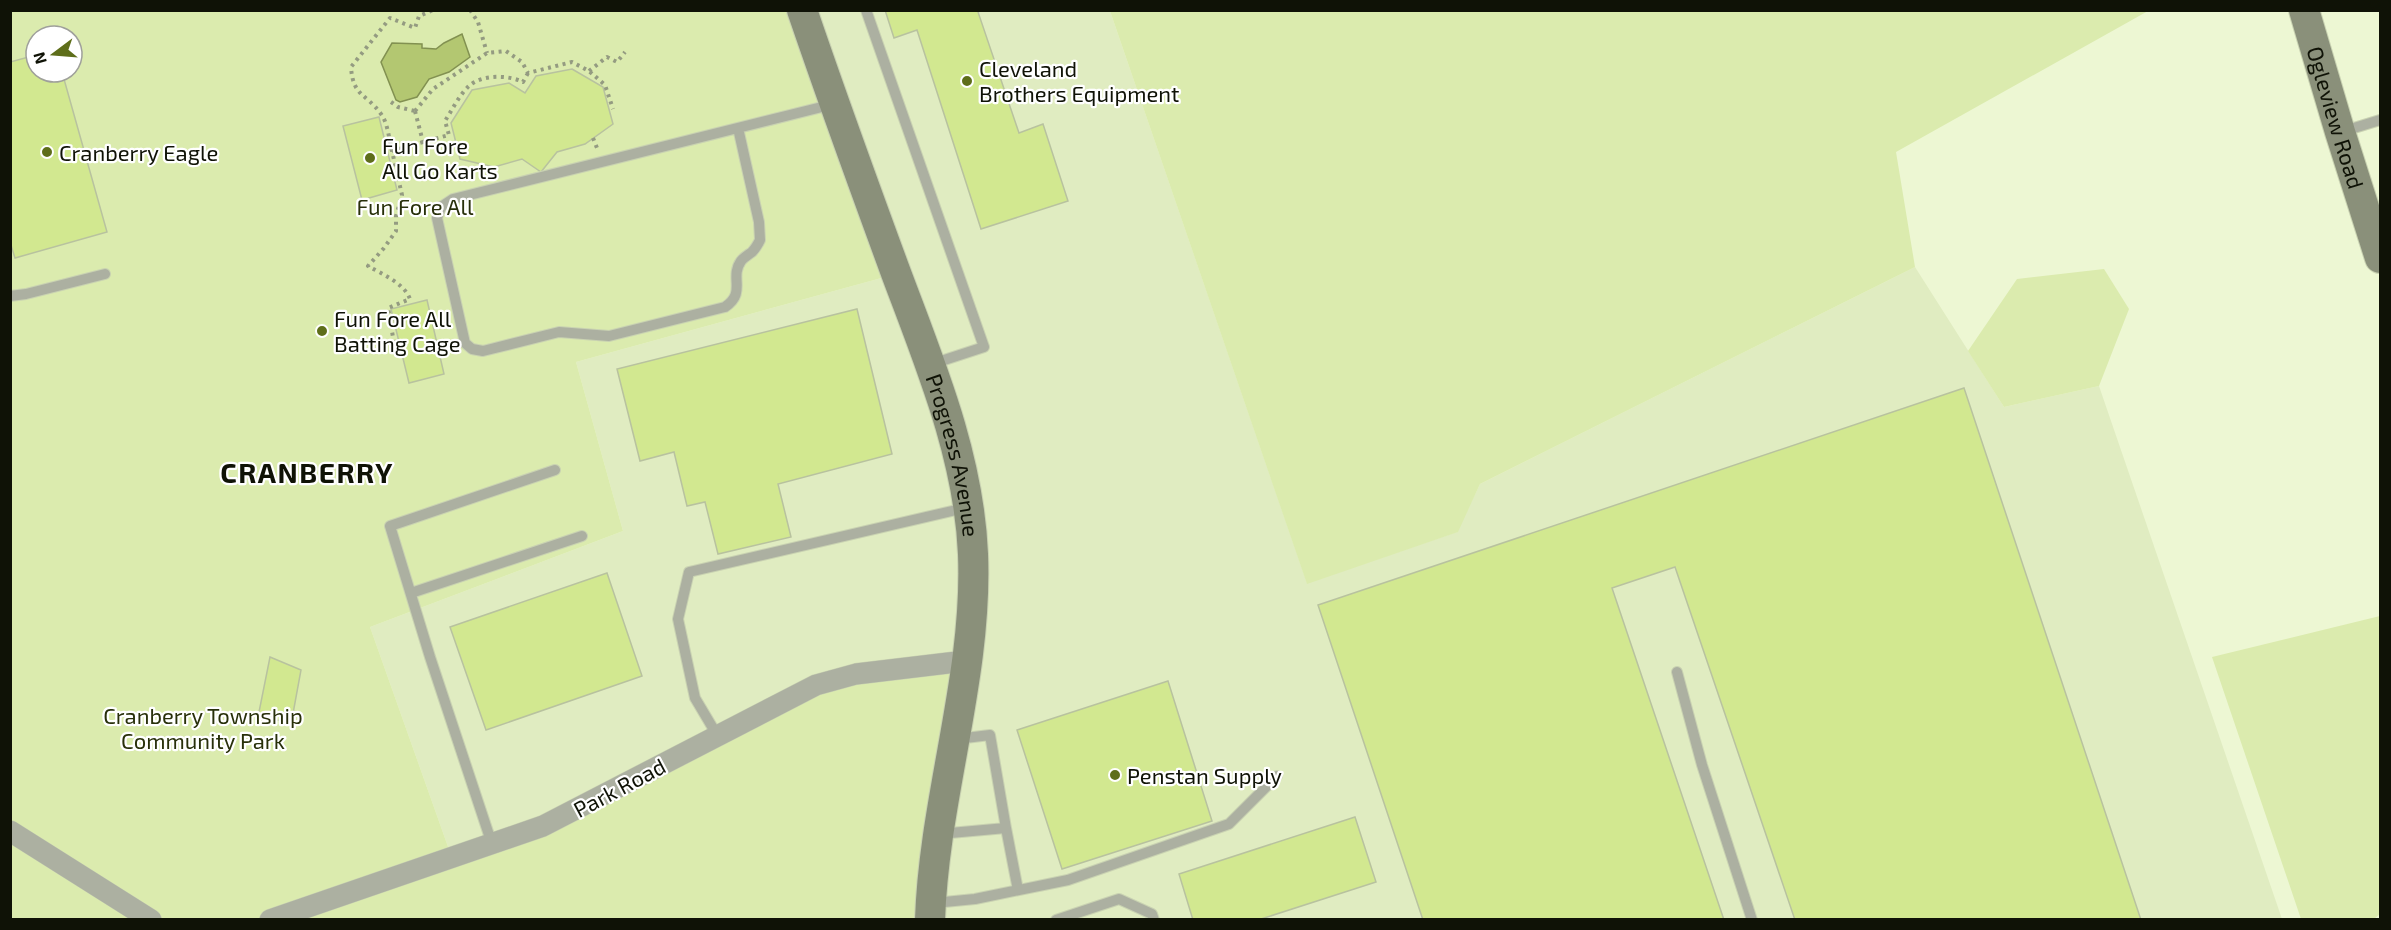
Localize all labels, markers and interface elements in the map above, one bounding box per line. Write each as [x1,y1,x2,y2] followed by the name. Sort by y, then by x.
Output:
[24,24,84,84] north arrow
[2302,43,2370,192] street label: Ogleview Road
[28,50,50,66] text: N
[979,55,1179,106] place label: Cleveland Brothers Equipment
[960,74,974,88] marker: Cleveland Brothers Equipment
[382,132,498,183] place label: Fun Fore All Go Karts
[59,139,218,165] place label: Cranberry Eagle
[40,145,54,159] marker: Cranberry Eagle
[363,151,377,165] marker: Fun Fore All Go Karts
[356,193,474,219] park label: Fun Fore All
[334,305,461,356] place label: Fun Fore All Batting Cage
[315,324,329,338] marker: Fun Fore All Batting Cage
[921,370,985,538] street label: Progress Avenue
[220,455,394,489] district label: CRANBERRY
[103,702,303,753] park label: Cranberry Township Community Park
[569,752,669,822] street label: Park Road
[1127,762,1282,788] place label: Penstan Supply
[1108,768,1122,782] marker: Penstan Supply

